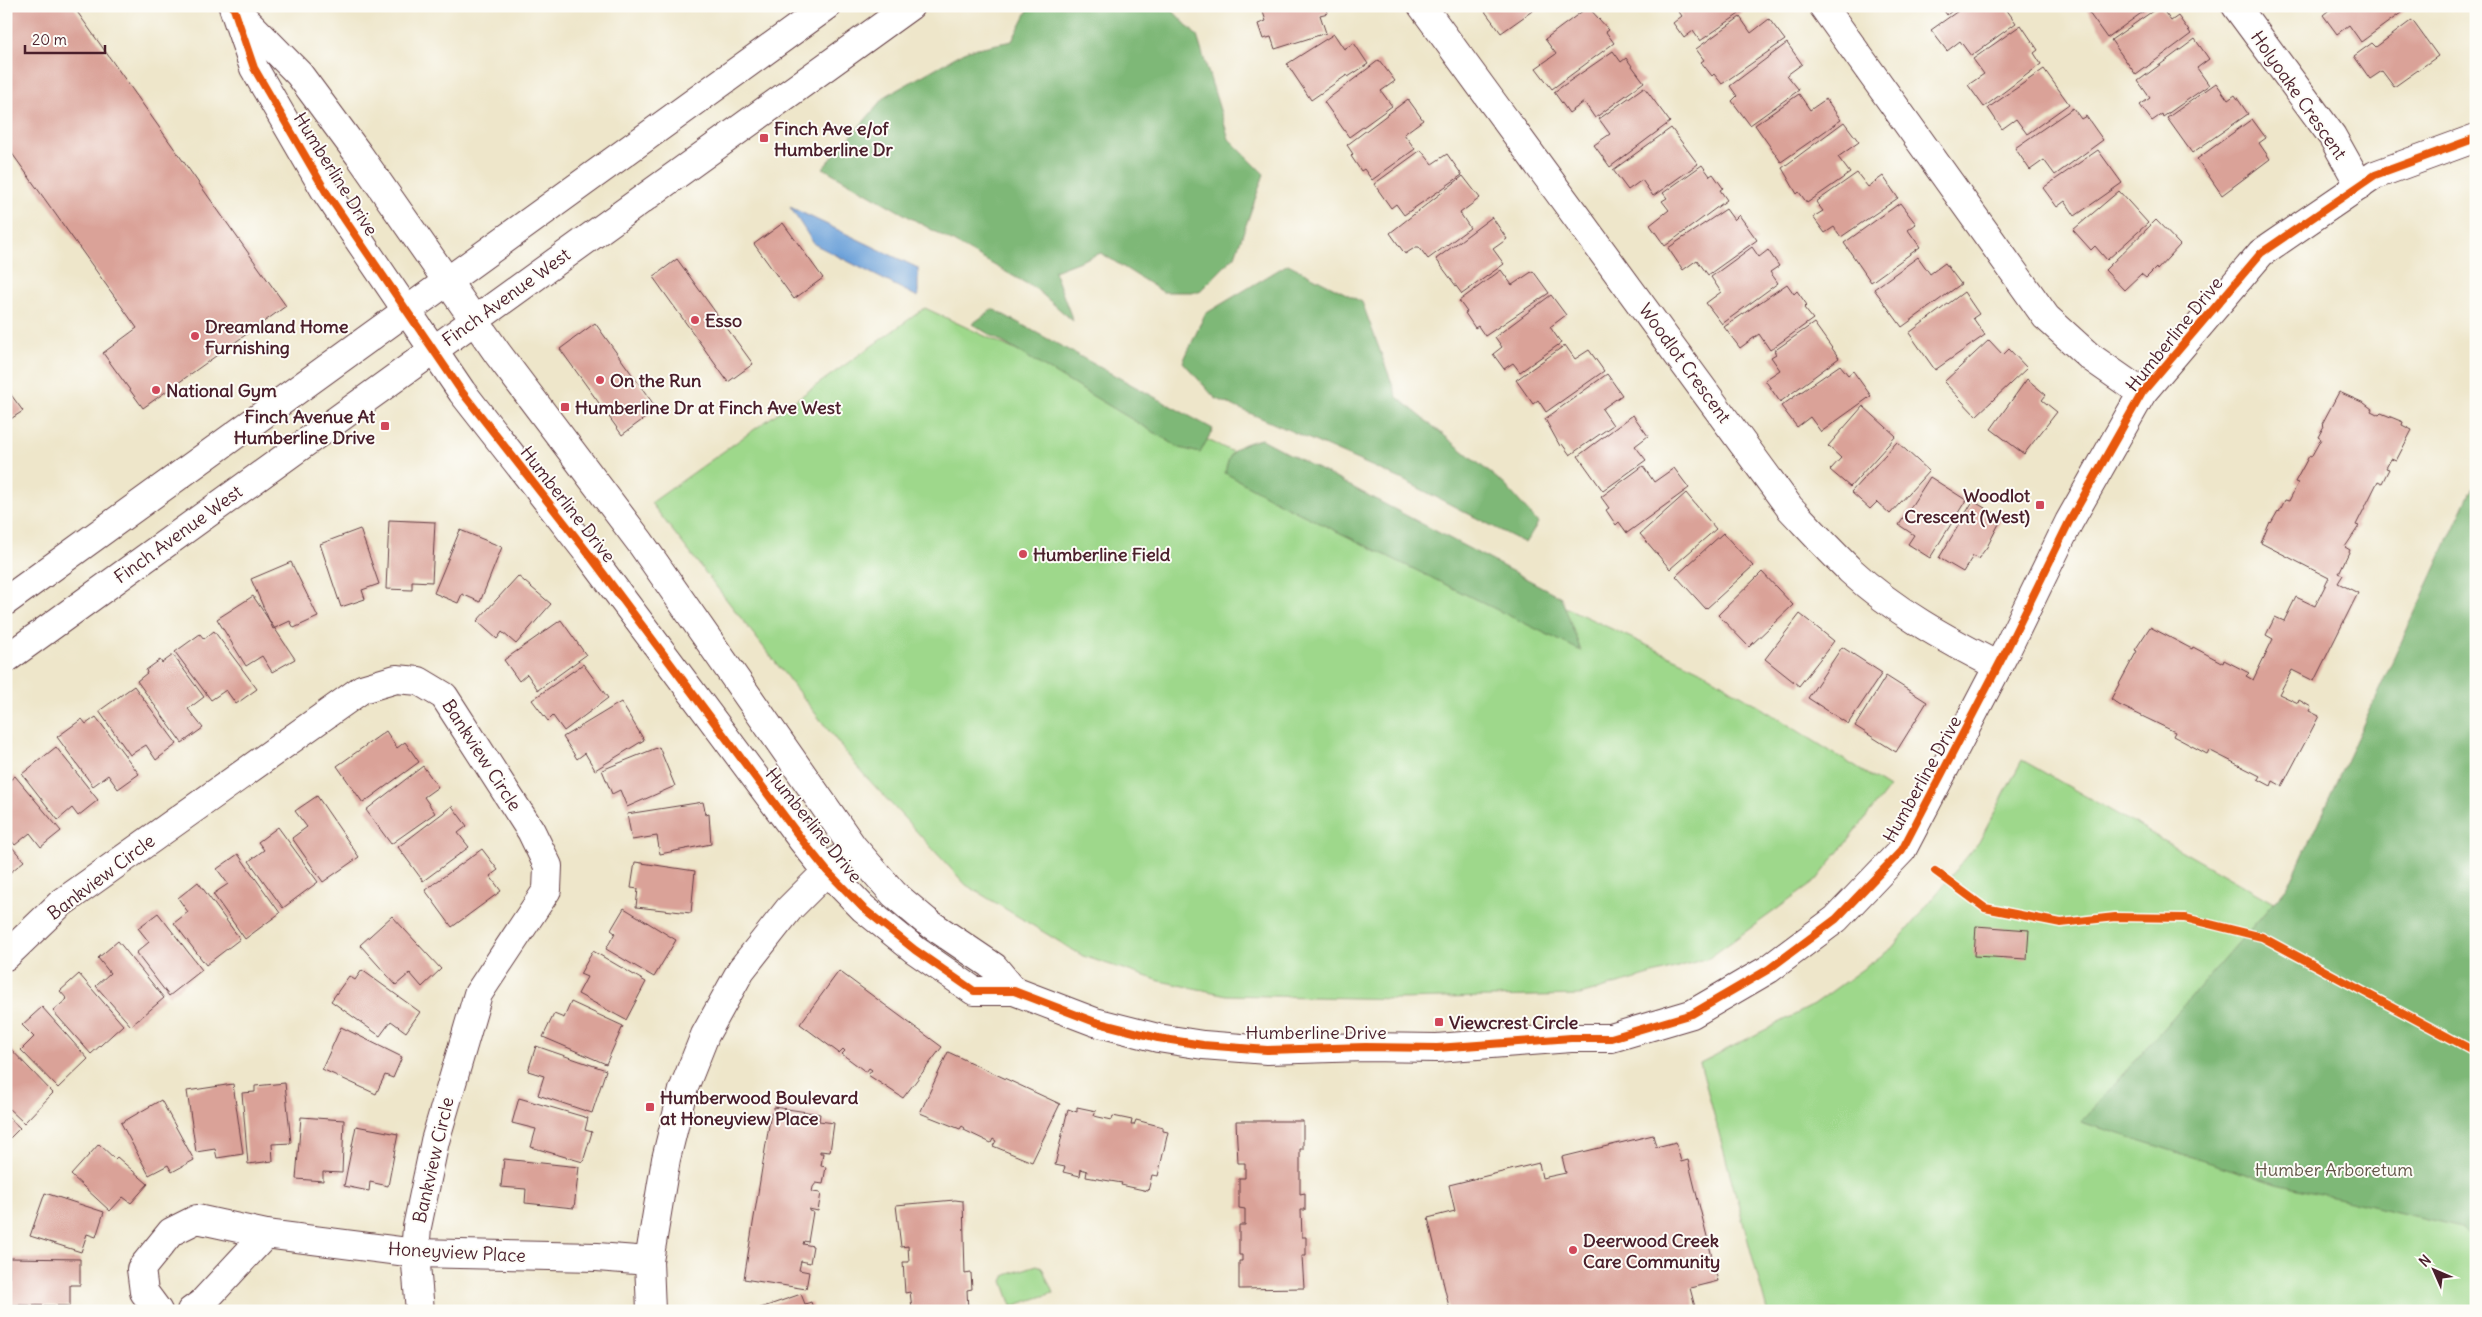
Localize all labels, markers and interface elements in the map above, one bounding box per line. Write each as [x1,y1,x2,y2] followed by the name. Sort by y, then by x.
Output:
[25,22,105,54] scale bar
[2246,26,2352,164] street label: Holyoake Crescent
[32,30,67,49] text: 20 m
[289,108,383,240] street label: Humberline Drive
[774,117,893,161] place label: Finch Ave e/of Humberline Dr
[758,132,770,144] marker: Finch Ave e/of Humberline Dr
[437,243,575,351] street label: Finch Avenue West
[2121,272,2227,396] street label: Humberline Drive
[1634,299,1736,427] street label: Woodlot Crescent
[705,309,742,332] place label: Esso
[689,314,701,326] marker: Esso
[205,315,349,359] place label: Dreamland Home Furnishing
[189,330,201,342] marker: Dreamland Home Furnishing
[610,369,702,392] place label: On the Run
[594,374,606,386] marker: On the Run
[166,379,277,402] place label: National Gym
[150,384,162,396] marker: National Gym
[575,396,842,419] place label: Humberline Dr at Finch Ave West
[559,401,571,413] marker: Humberline Dr at Finch Ave West
[234,405,376,449] place label: Finch Avenue At Humberline Drive
[379,420,391,432] marker: Finch Avenue At Humberline Drive
[515,441,621,567] street label: Humberline Drive
[109,480,247,588] street label: Finch Avenue West
[1904,484,2031,528] place label: Woodlot Crescent (West)
[2034,499,2046,511] marker: Woodlot Crescent (West)
[1033,543,1171,566] place label: Humberline Field
[1017,548,1029,560] marker: Humberline Field
[437,695,527,815] street label: Bankview Circle
[1878,712,1966,846] street label: Humberline Drive
[761,763,867,887] street label: Humberline Drive
[43,829,159,925] street label: Bankview Circle
[1449,1011,1579,1034] place label: Viewcrest Circle
[1433,1016,1445,1028] marker: Viewcrest Circle
[1245,1021,1387,1044] street label: Humberline Drive
[660,1086,859,1130] place label: Humberwood Boulevard at Honeyview Place
[407,1095,459,1225] street label: Bankview Circle
[644,1101,656,1113] marker: Humberwood Boulevard at Honeyview Place
[2255,1158,2413,1181] park label: Humber Arboretum
[1583,1229,1720,1273] place label: Deerwood Creek Care Community
[388,1237,526,1267] street label: Honeyview Place
[1567,1244,1579,1256] marker: Deerwood Creek Care Community
[2410,1244,2460,1294] north arrow
[2415,1251,2435,1271] text: N

